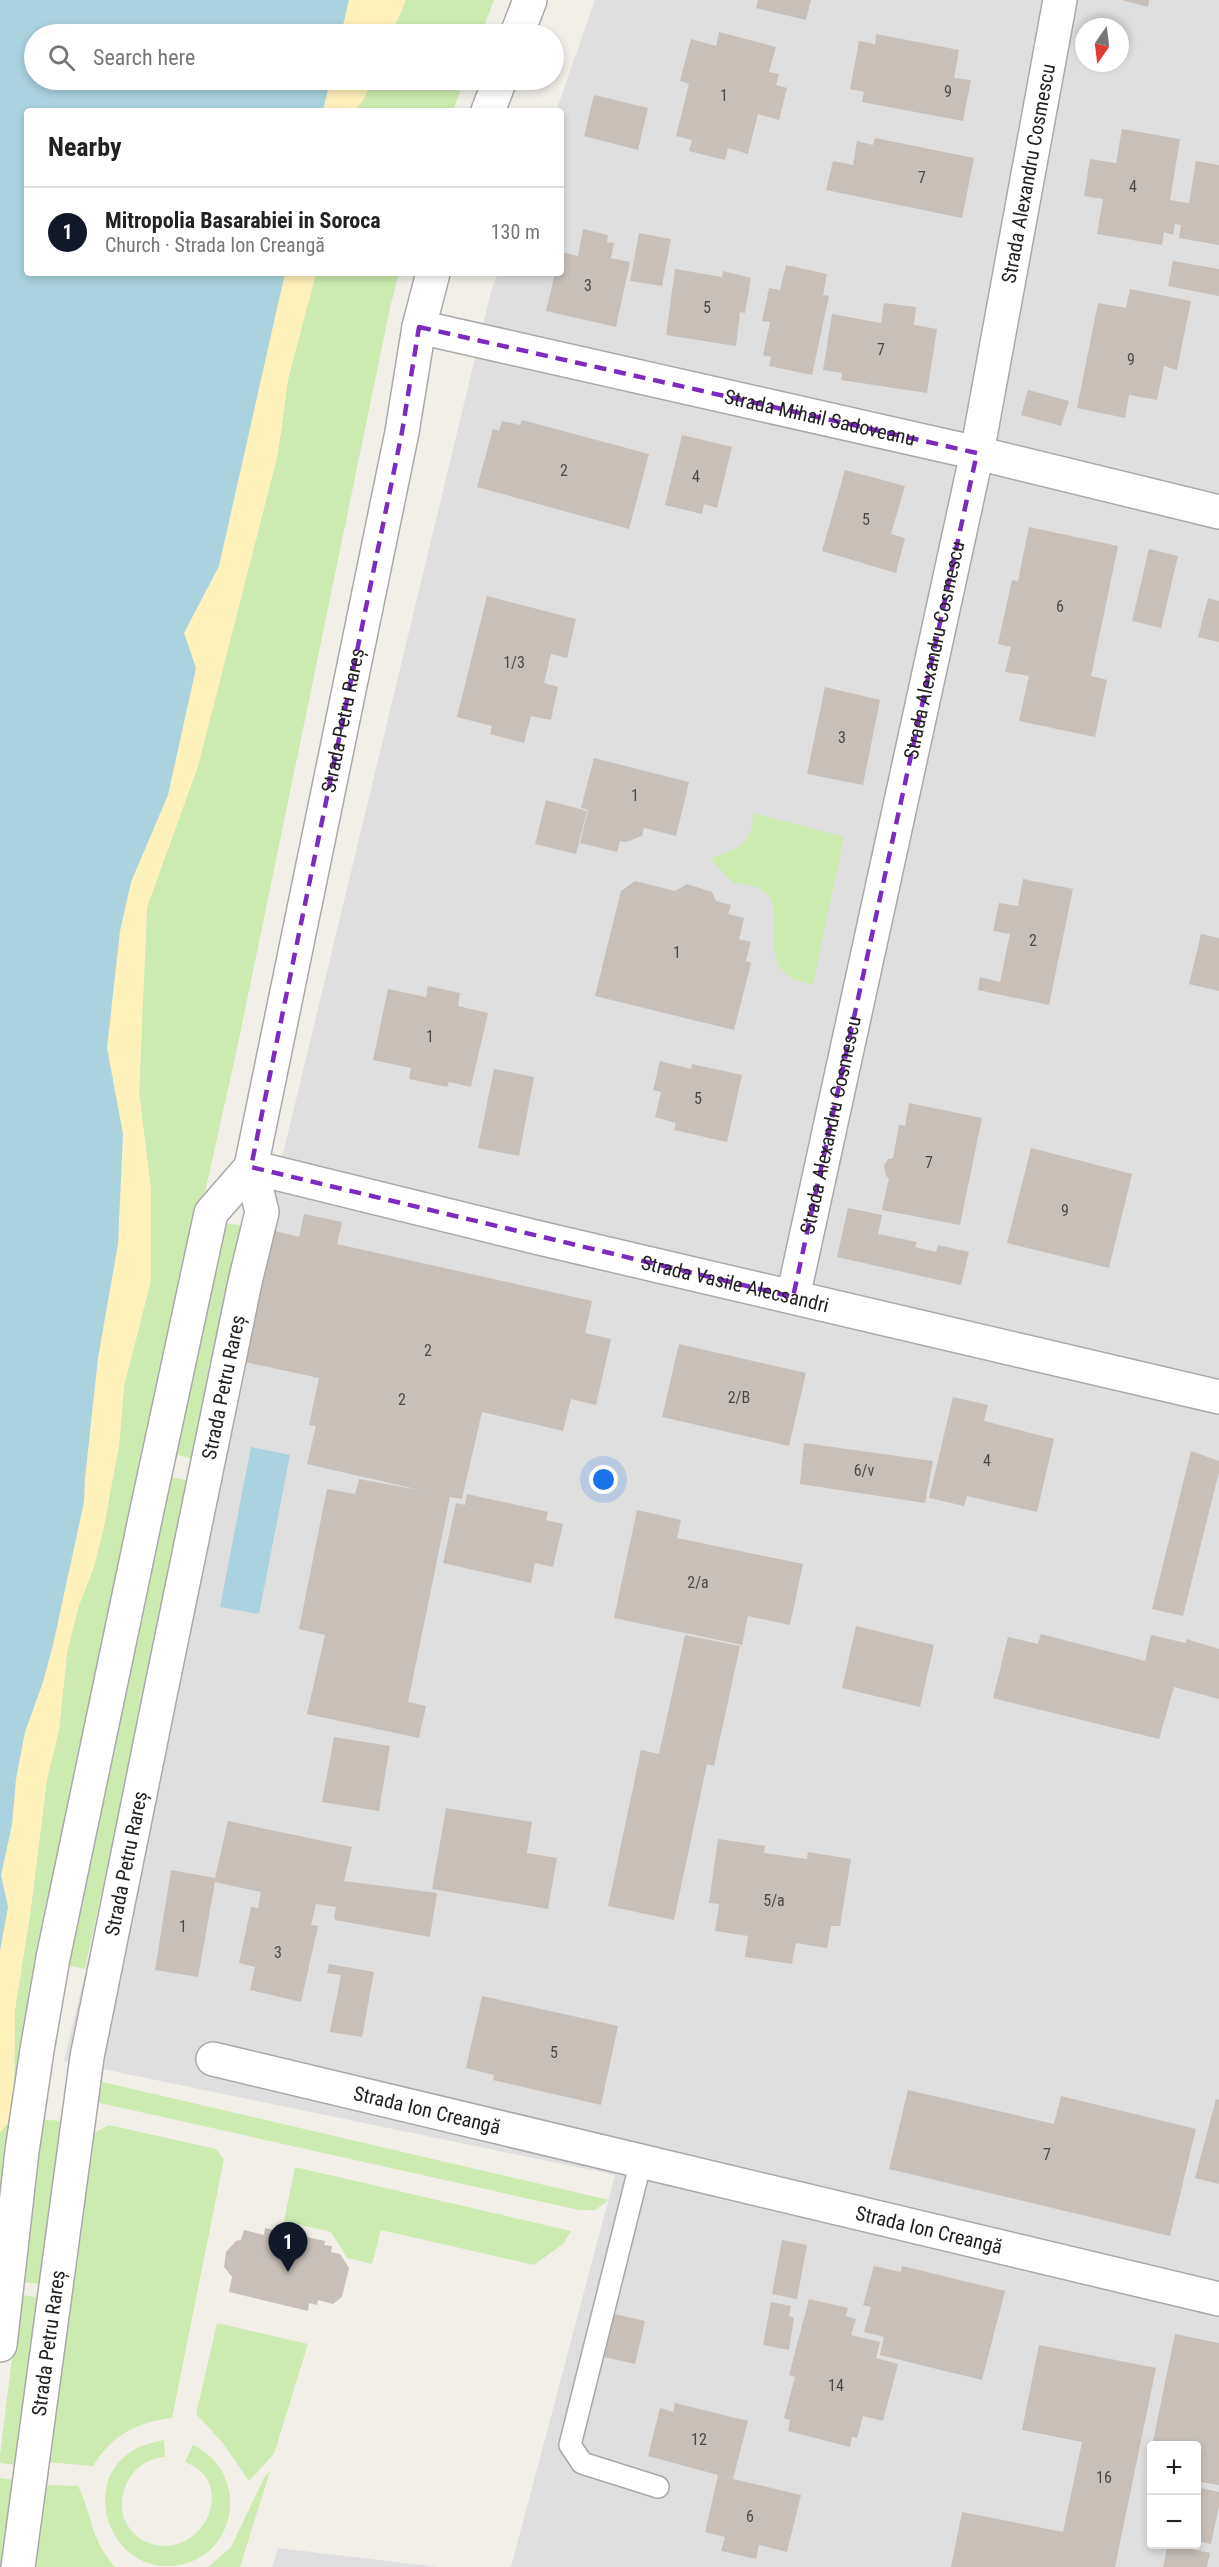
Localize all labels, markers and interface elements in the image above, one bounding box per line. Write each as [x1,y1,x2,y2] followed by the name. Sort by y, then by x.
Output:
[1075,18,1129,72] north arrow
[24,24,564,90] search box
[45,41,78,74] icon: search
[93,45,195,70] text: Search here
[996,62,1060,285] street label: Strada Alexandru Cosmescu
[944,82,952,101] house number: 9
[720,86,728,105] house number: 1
[48,132,122,162] text: Nearby
[918,168,926,187] house number: 7
[1129,177,1137,196] house number: 4
[105,208,381,233] text: Mitropolia Basarabiei in Soroca
[62,220,73,244] text: 1
[491,220,540,244] text: 130 m
[105,233,325,257] text: Church · Strada Ion Creangă
[584,276,592,295] house number: 3
[703,298,711,317] house number: 5
[877,340,885,359] house number: 7
[1127,350,1135,369] house number: 9
[722,384,918,451] street label: Strada Mihail Sadoveanu
[560,461,568,480] house number: 2
[692,467,700,486] house number: 4
[862,510,870,529] house number: 5
[899,539,969,761] street label: Strada Alexandru Cosmescu
[1056,597,1064,616] house number: 6
[316,646,369,795] street label: Strada Petru Rareș
[503,653,525,672] house number: 1/3
[838,728,846,747] house number: 3
[631,786,639,805] house number: 1
[1029,931,1037,950] house number: 2
[673,943,681,962] house number: 1
[795,1014,866,1236] street label: Strada Alexandru Cosmescu
[426,1027,434,1046] house number: 1
[694,1089,702,1108] house number: 5
[925,1153,933,1172] house number: 7
[1061,1201,1069,1220] house number: 9
[639,1250,831,1317] street label: Strada Vasile Alecsandri
[197,1313,250,1462] street label: Strada Petru Rareș
[424,1341,432,1360] house number: 2
[728,1388,750,1407] house number: 2/B
[398,1390,406,1409] house number: 2
[983,1451,991,1470] house number: 4
[854,1461,874,1480] house number: 6/v
[589,1465,618,1494] your location
[687,1573,709,1592] house number: 2/a
[100,1789,152,1938] street label: Strada Petru Rareș
[763,1891,785,1910] house number: 5/a
[179,1917,187,1936] house number: 1
[274,1943,282,1962] house number: 3
[550,2043,558,2062] house number: 5
[351,2081,503,2139] street label: Strada Ion Creangă
[1043,2145,1051,2164] house number: 7
[853,2201,1005,2259] street label: Strada Ion Creangă
[268,2222,308,2272] pin: 1
[27,2269,70,2417] street label: Strada Petru Rareș
[828,2376,844,2395] house number: 14
[691,2430,707,2449] house number: 12
[1147,2441,1201,2549] map controls
[1147,2441,1201,2495] button: +
[1096,2468,1112,2487] house number: 16
[1147,2495,1201,2549] button: −
[746,2507,754,2526] house number: 6

